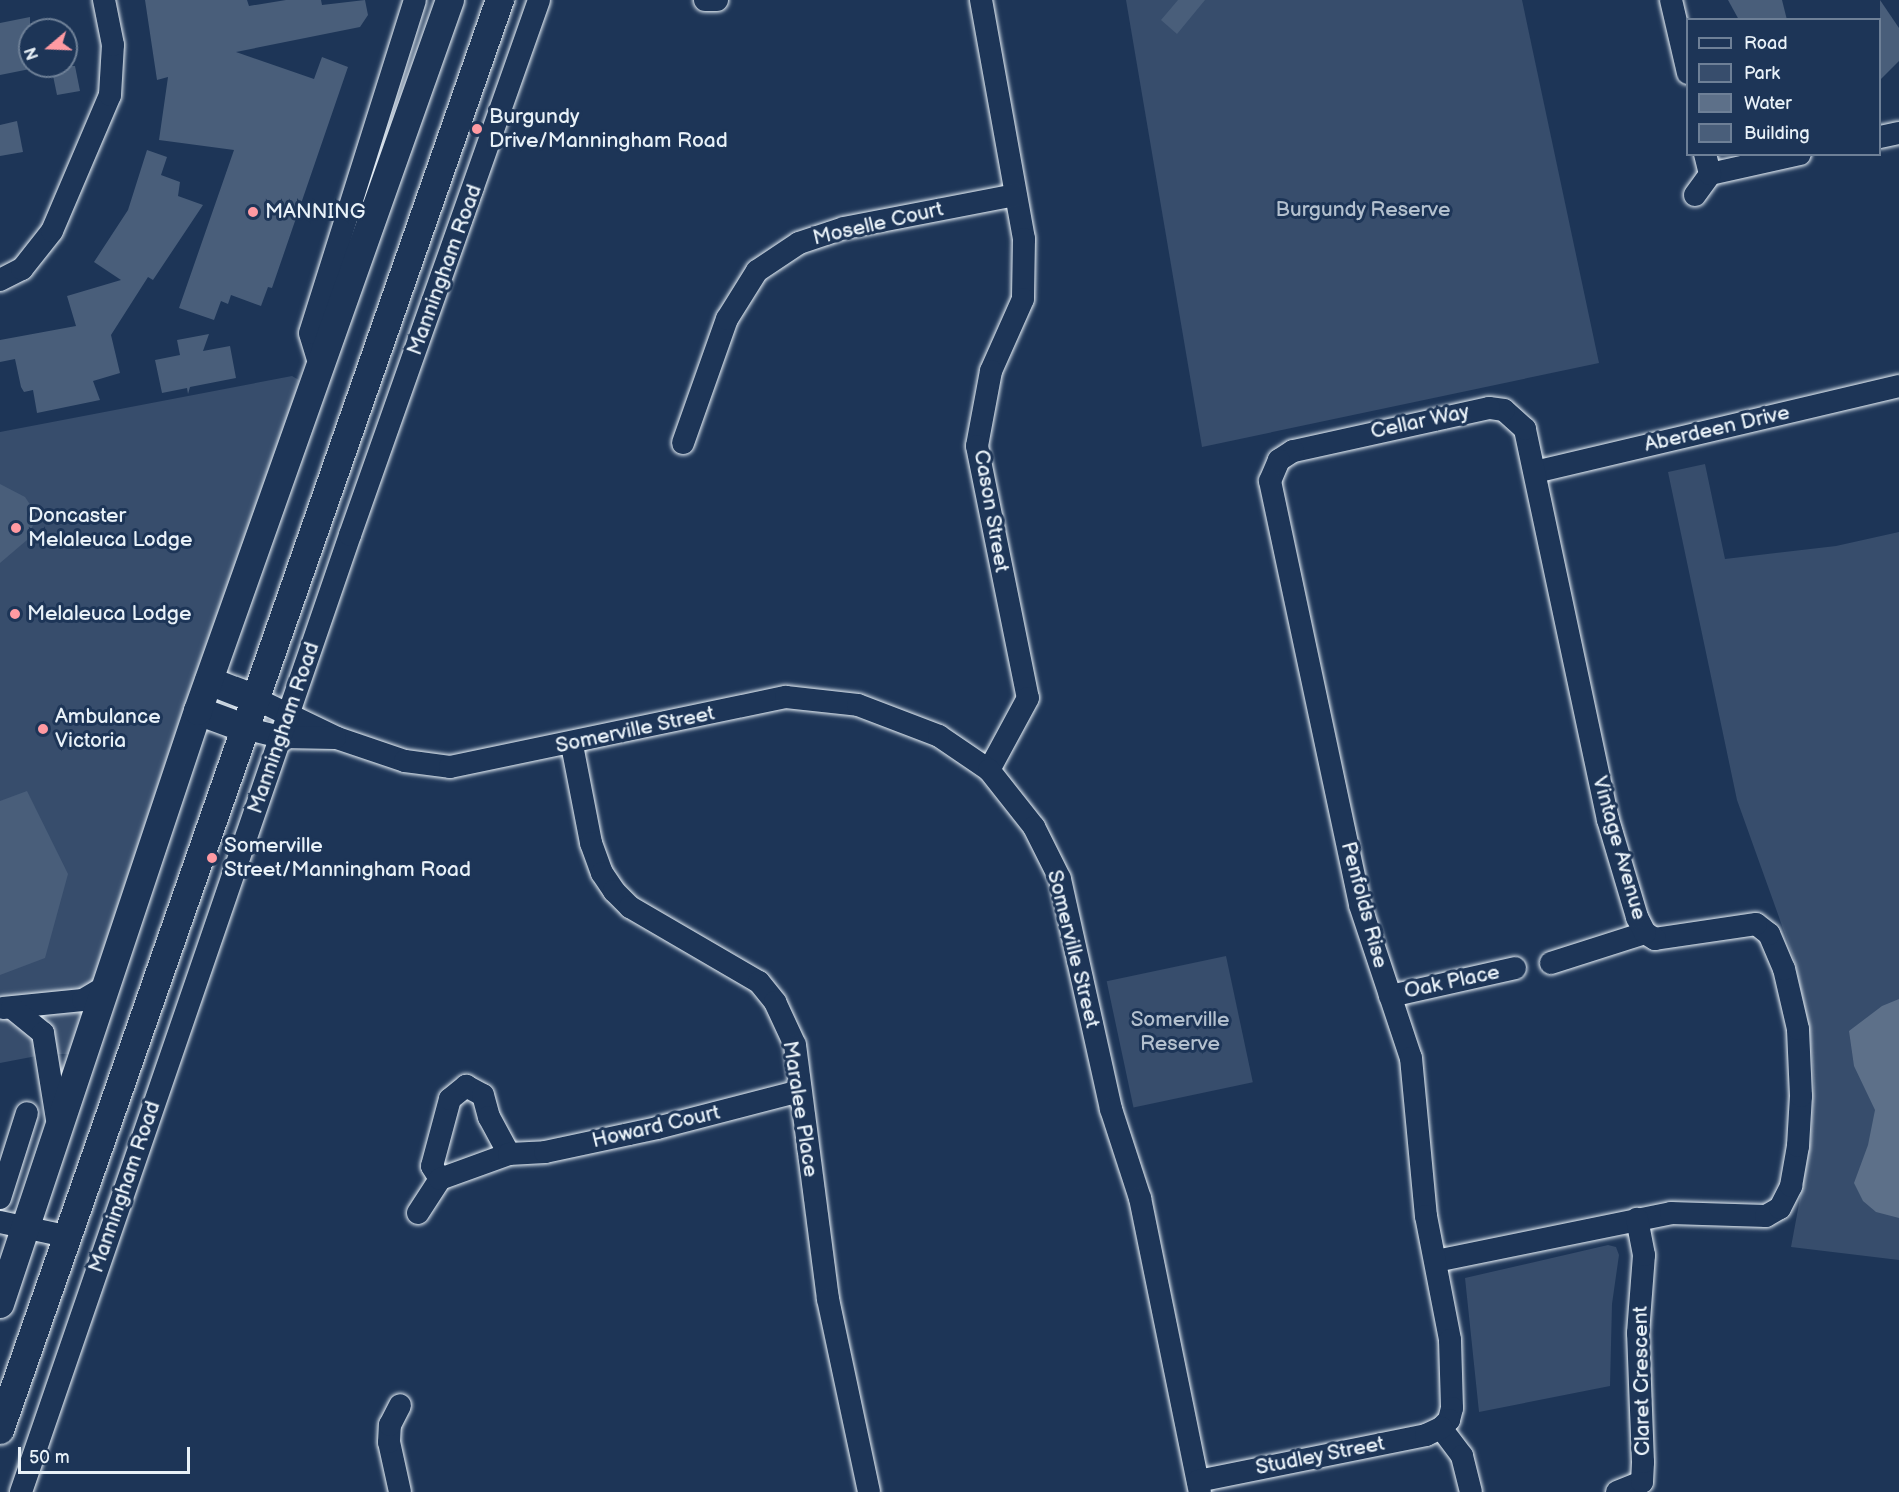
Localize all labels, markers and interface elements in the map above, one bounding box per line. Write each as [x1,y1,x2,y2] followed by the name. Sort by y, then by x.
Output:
[18,18,78,78] north arrow
[1686,18,1881,156] legend
[1744,33,1788,54] text: Road
[21,45,43,62] text: N
[1744,63,1780,84] text: Park
[1744,93,1792,114] text: Water
[489,104,728,154] place label: Burgundy Drive/Manningham Road
[470,122,484,136] marker: Burgundy Drive/Manningham Road
[1744,123,1810,144] text: Building
[402,181,488,359] street label: Manningham Road
[810,197,946,251] street label: Moselle Court
[1275,197,1451,223] park label: Burgundy Reserve
[265,199,366,225] place label: MANNING
[246,205,260,219] marker: MANNING
[1368,399,1472,445] street label: Cellar Way
[1642,400,1792,458] street label: Aberdeen Drive
[968,448,1014,574] street label: Cason Street
[28,503,192,553] place label: Doncaster Melaleuca Lodge
[9,521,23,535] marker: Doncaster Melaleuca Lodge
[27,601,191,627] place label: Melaleuca Lodge
[8,607,22,621] marker: Melaleuca Lodge
[243,639,325,817] street label: Manningham Road
[553,701,717,759] street label: Somerville Street
[55,704,161,754] place label: Ambulance Victoria
[36,722,50,736] marker: Ambulance Victoria
[1586,773,1652,923] street label: Vintage Avenue
[224,833,471,883] place label: Somerville Street/Manningham Road
[1335,839,1393,971] street label: Penfolds Rise
[205,851,219,865] marker: Somerville Street/Manningham Road
[1041,867,1105,1031] street label: Somerville Street
[1402,960,1502,1004] street label: Oak Place
[1131,1007,1229,1057] park label: Somerville Reserve
[777,1039,823,1179] street label: Maralee Place
[84,1098,166,1276] street label: Manningham Road
[590,1100,722,1154] street label: Howard Court
[1628,1306,1656,1456] street label: Claret Crescent
[1253,1431,1387,1481] street label: Studley Street
[21,1435,194,1473] scale bar
[29,1447,70,1468] text: 50 m

